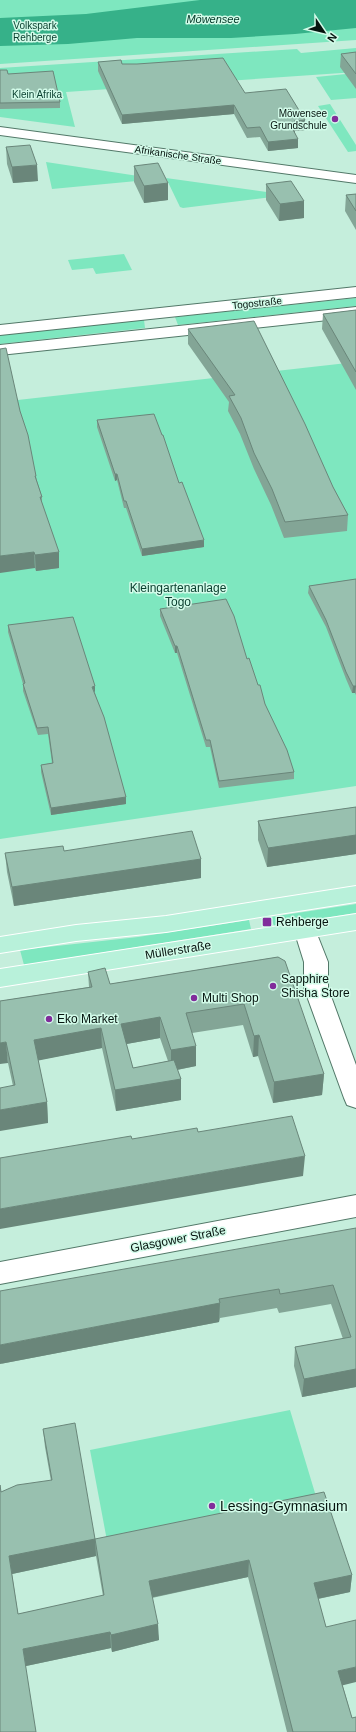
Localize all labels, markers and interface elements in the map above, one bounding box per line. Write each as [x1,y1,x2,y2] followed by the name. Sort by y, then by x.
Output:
[304,12,344,52] north arrow
[186,13,240,25] water label: Möwensee
[13,20,58,43] park label: Volkspark Rehberge
[325,31,339,44] text: N
[12,89,62,100] park label: Klein Afrika
[270,108,327,131] place label: Möwensee Grundschule
[330,114,340,124] marker: Möwensee Grundschule
[134,143,222,167] street label: Afrikanische Straße
[232,295,283,311] street label: Togostraße
[130,581,227,609] park label: Kleingartenanlage Togo
[276,915,329,929] place label: Rehberge
[261,916,273,928] marker: Rehberge
[144,938,212,962] street label: Müllerstraße
[281,972,350,1000] place label: Sapphire Shisha Store
[268,981,278,991] marker: Sapphire Shisha Store
[202,991,259,1005] place label: Multi Shop
[189,993,199,1003] marker: Multi Shop
[57,1012,118,1026] place label: Eko Market
[44,1014,54,1024] marker: Eko Market
[129,1223,227,1255] street label: Glasgower Straße
[220,1498,348,1514] place label: Lessing-Gymnasium
[207,1501,217,1511] marker: Lessing-Gymnasium

